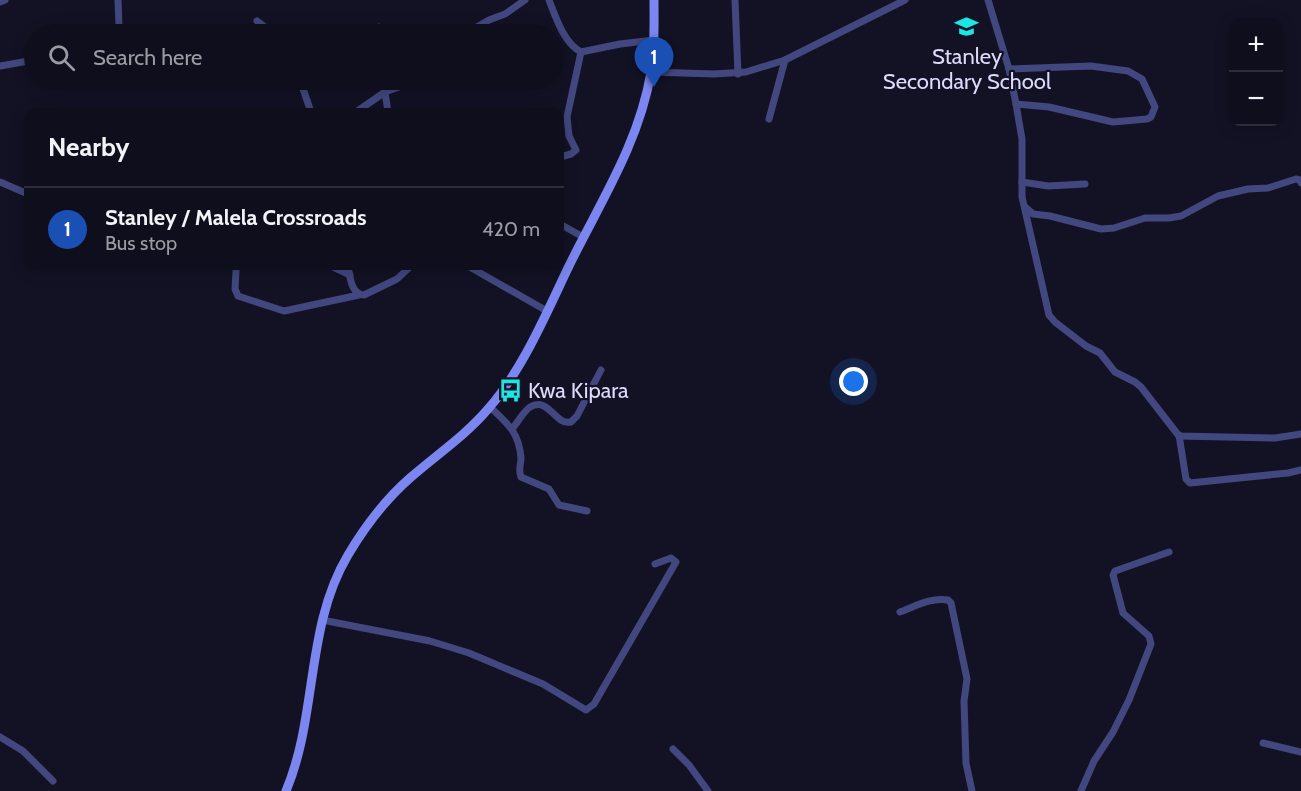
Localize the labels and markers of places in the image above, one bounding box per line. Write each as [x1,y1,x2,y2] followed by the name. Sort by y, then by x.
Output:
[954,14,980,40] school or university icon: Stanley Secondary School
[634,38,674,87] pin: 1
[883,43,1052,95] place label: Stanley Secondary School
[497,377,523,403] bus stop icon: Kwa Kipara
[528,377,629,404] place label: Kwa Kipara

